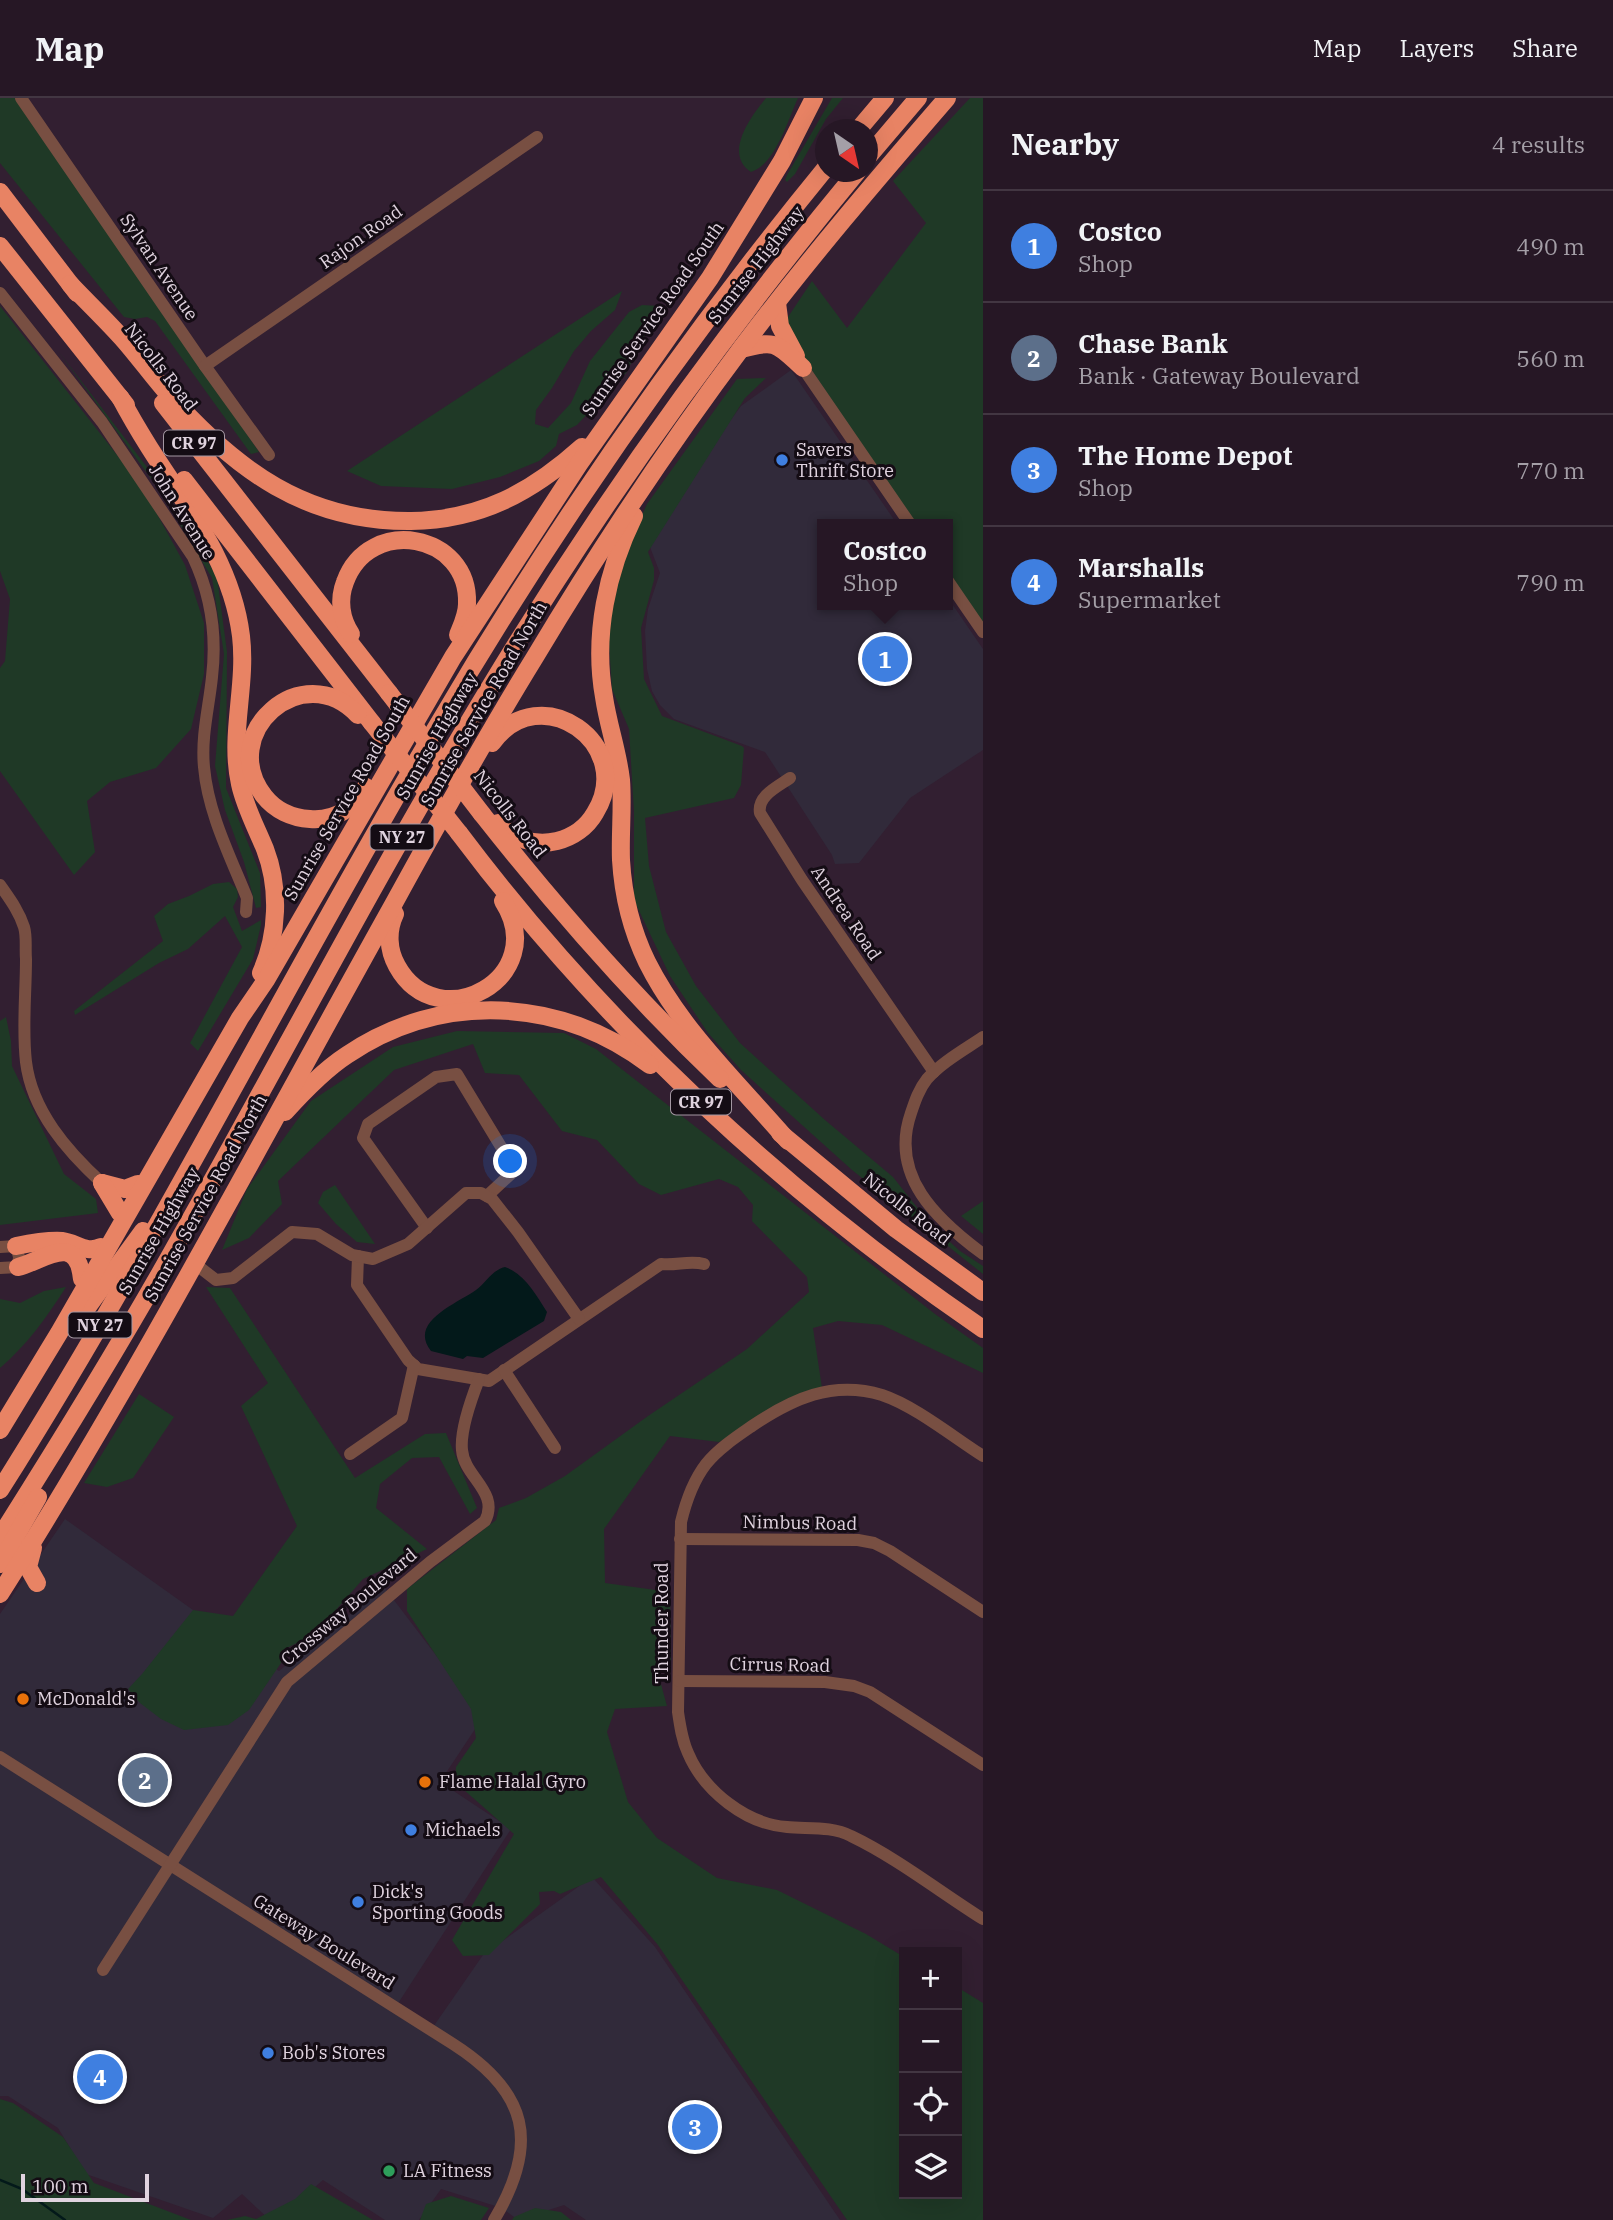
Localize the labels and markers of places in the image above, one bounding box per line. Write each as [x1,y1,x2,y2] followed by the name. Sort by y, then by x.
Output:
[796,438,894,482] place label: Savers Thrift Store
[774,452,790,468] marker: Savers Thrift Store
[862,633,908,685] pin: 1
[37,1687,136,1710] place label: McDonald's
[15,1691,31,1707] marker: McDonald's
[122,1754,168,1806] pin: 2
[439,1770,586,1793] place label: Flame Halal Gyro
[417,1774,433,1790] marker: Flame Halal Gyro
[425,1818,501,1841] place label: Michaels
[403,1822,419,1838] marker: Michaels
[372,1880,503,1924] place label: Dick's Sporting Goods
[350,1894,366,1910] marker: Dick's Sporting Goods
[282,2041,385,2064] place label: Bob's Stores
[260,2045,276,2061] marker: Bob's Stores
[77,2051,123,2103] pin: 4
[672,2101,718,2153] pin: 3
[403,2159,492,2182] place label: LA Fitness
[381,2163,397,2179] marker: LA Fitness

